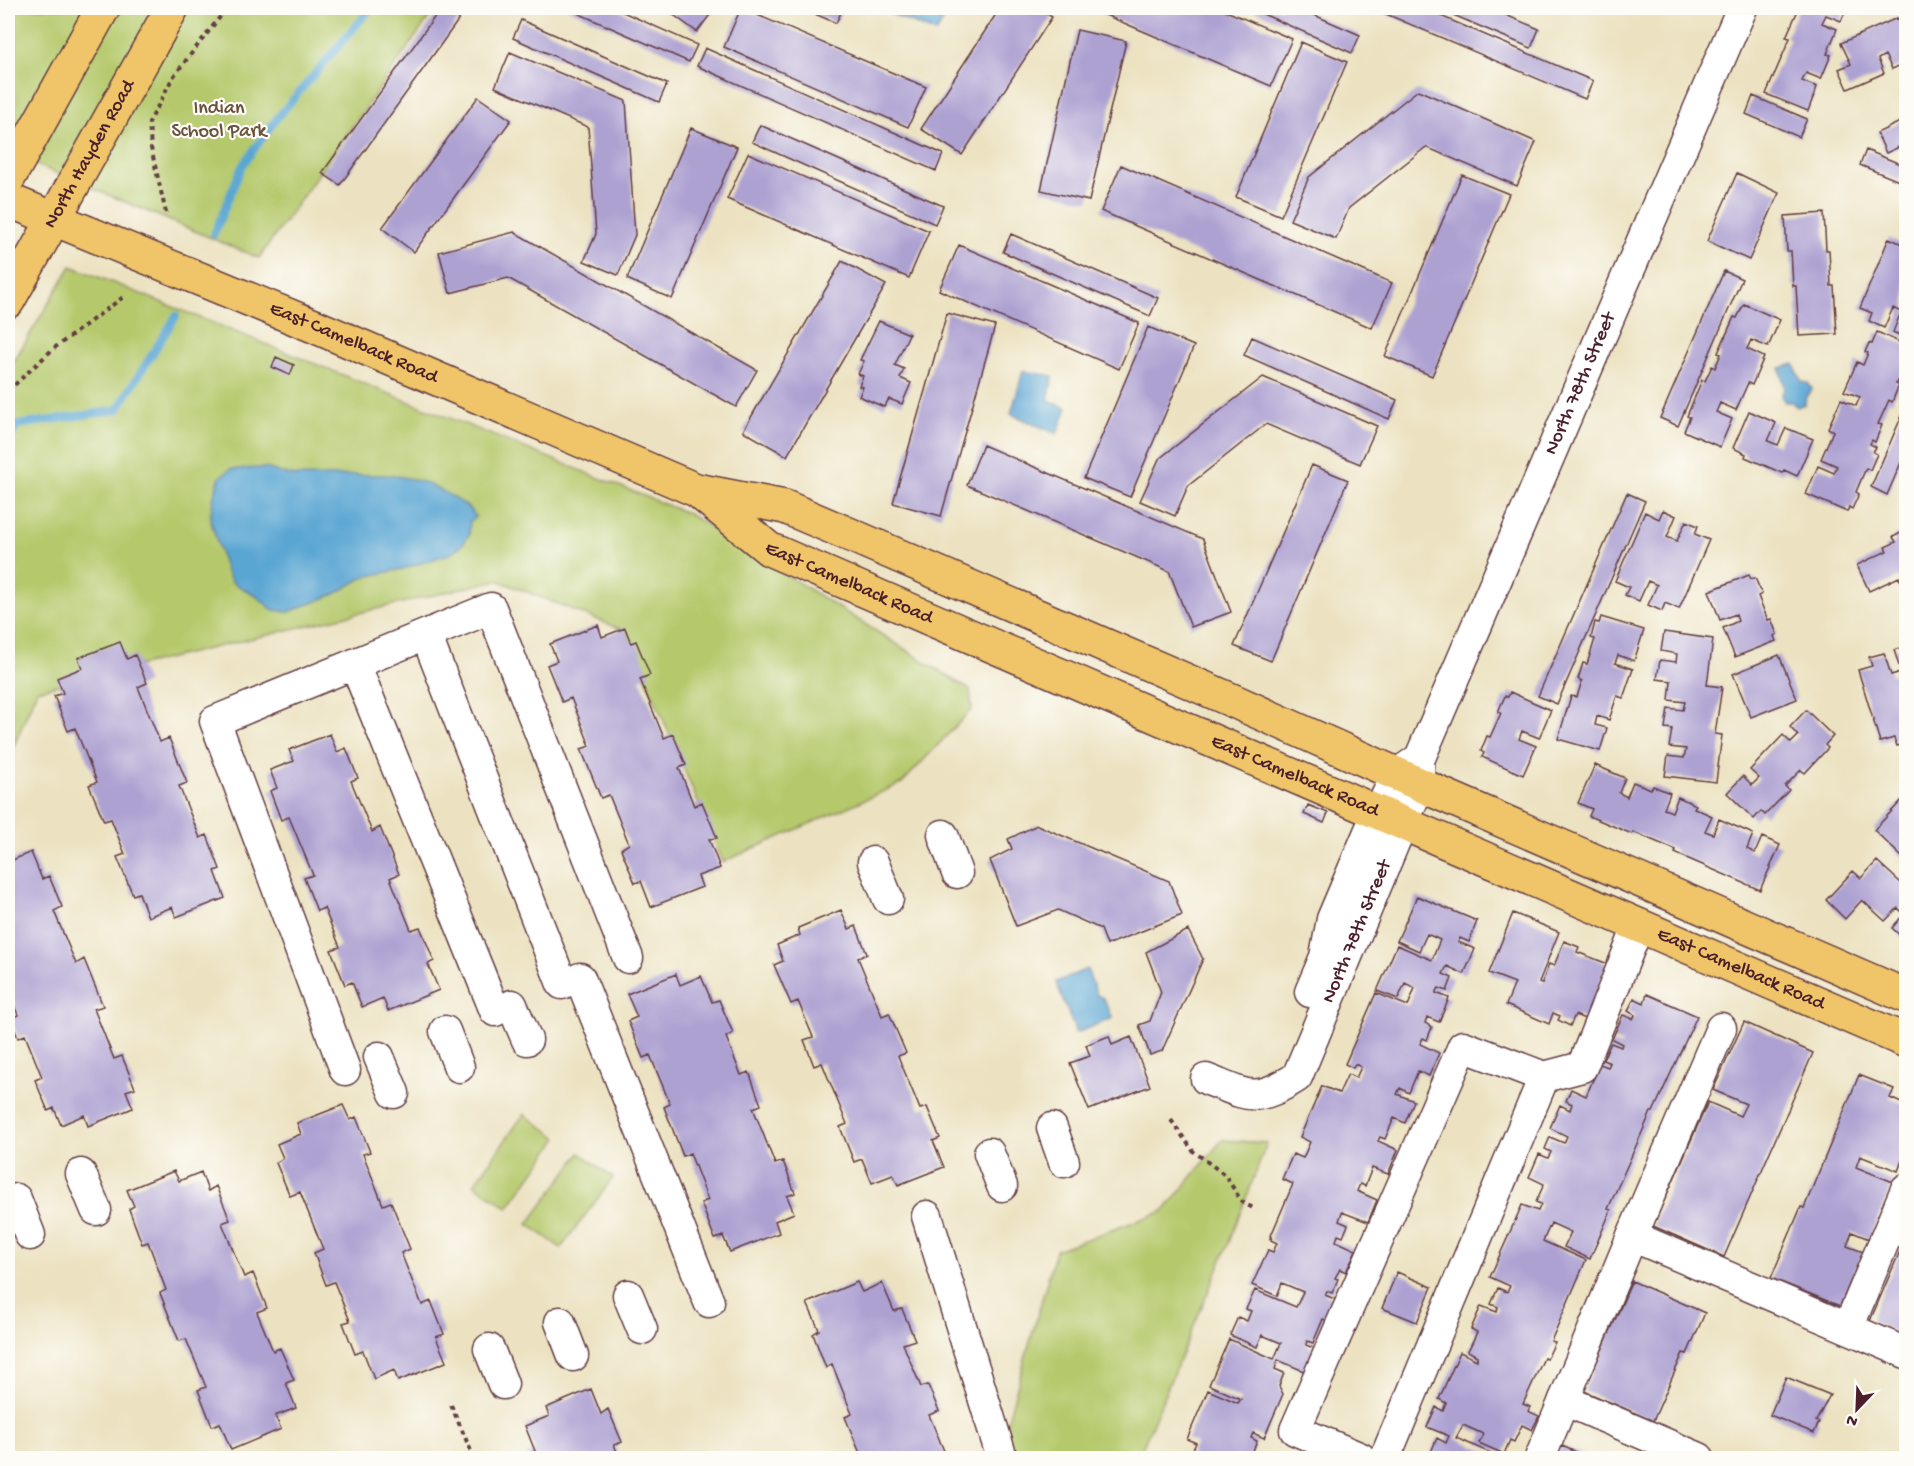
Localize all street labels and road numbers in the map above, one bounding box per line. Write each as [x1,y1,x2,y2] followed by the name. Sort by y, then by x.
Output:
[39,74,142,233] street label: North Hayden Road
[266,297,443,390] street label: East Camelback Road
[1540,307,1622,458] street label: North 78th Street
[761,537,938,631] street label: East Camelback Road
[1207,730,1384,824] street label: East Camelback Road
[1317,855,1398,1007] street label: North 78th Street
[1653,923,1830,1017] street label: East Camelback Road

